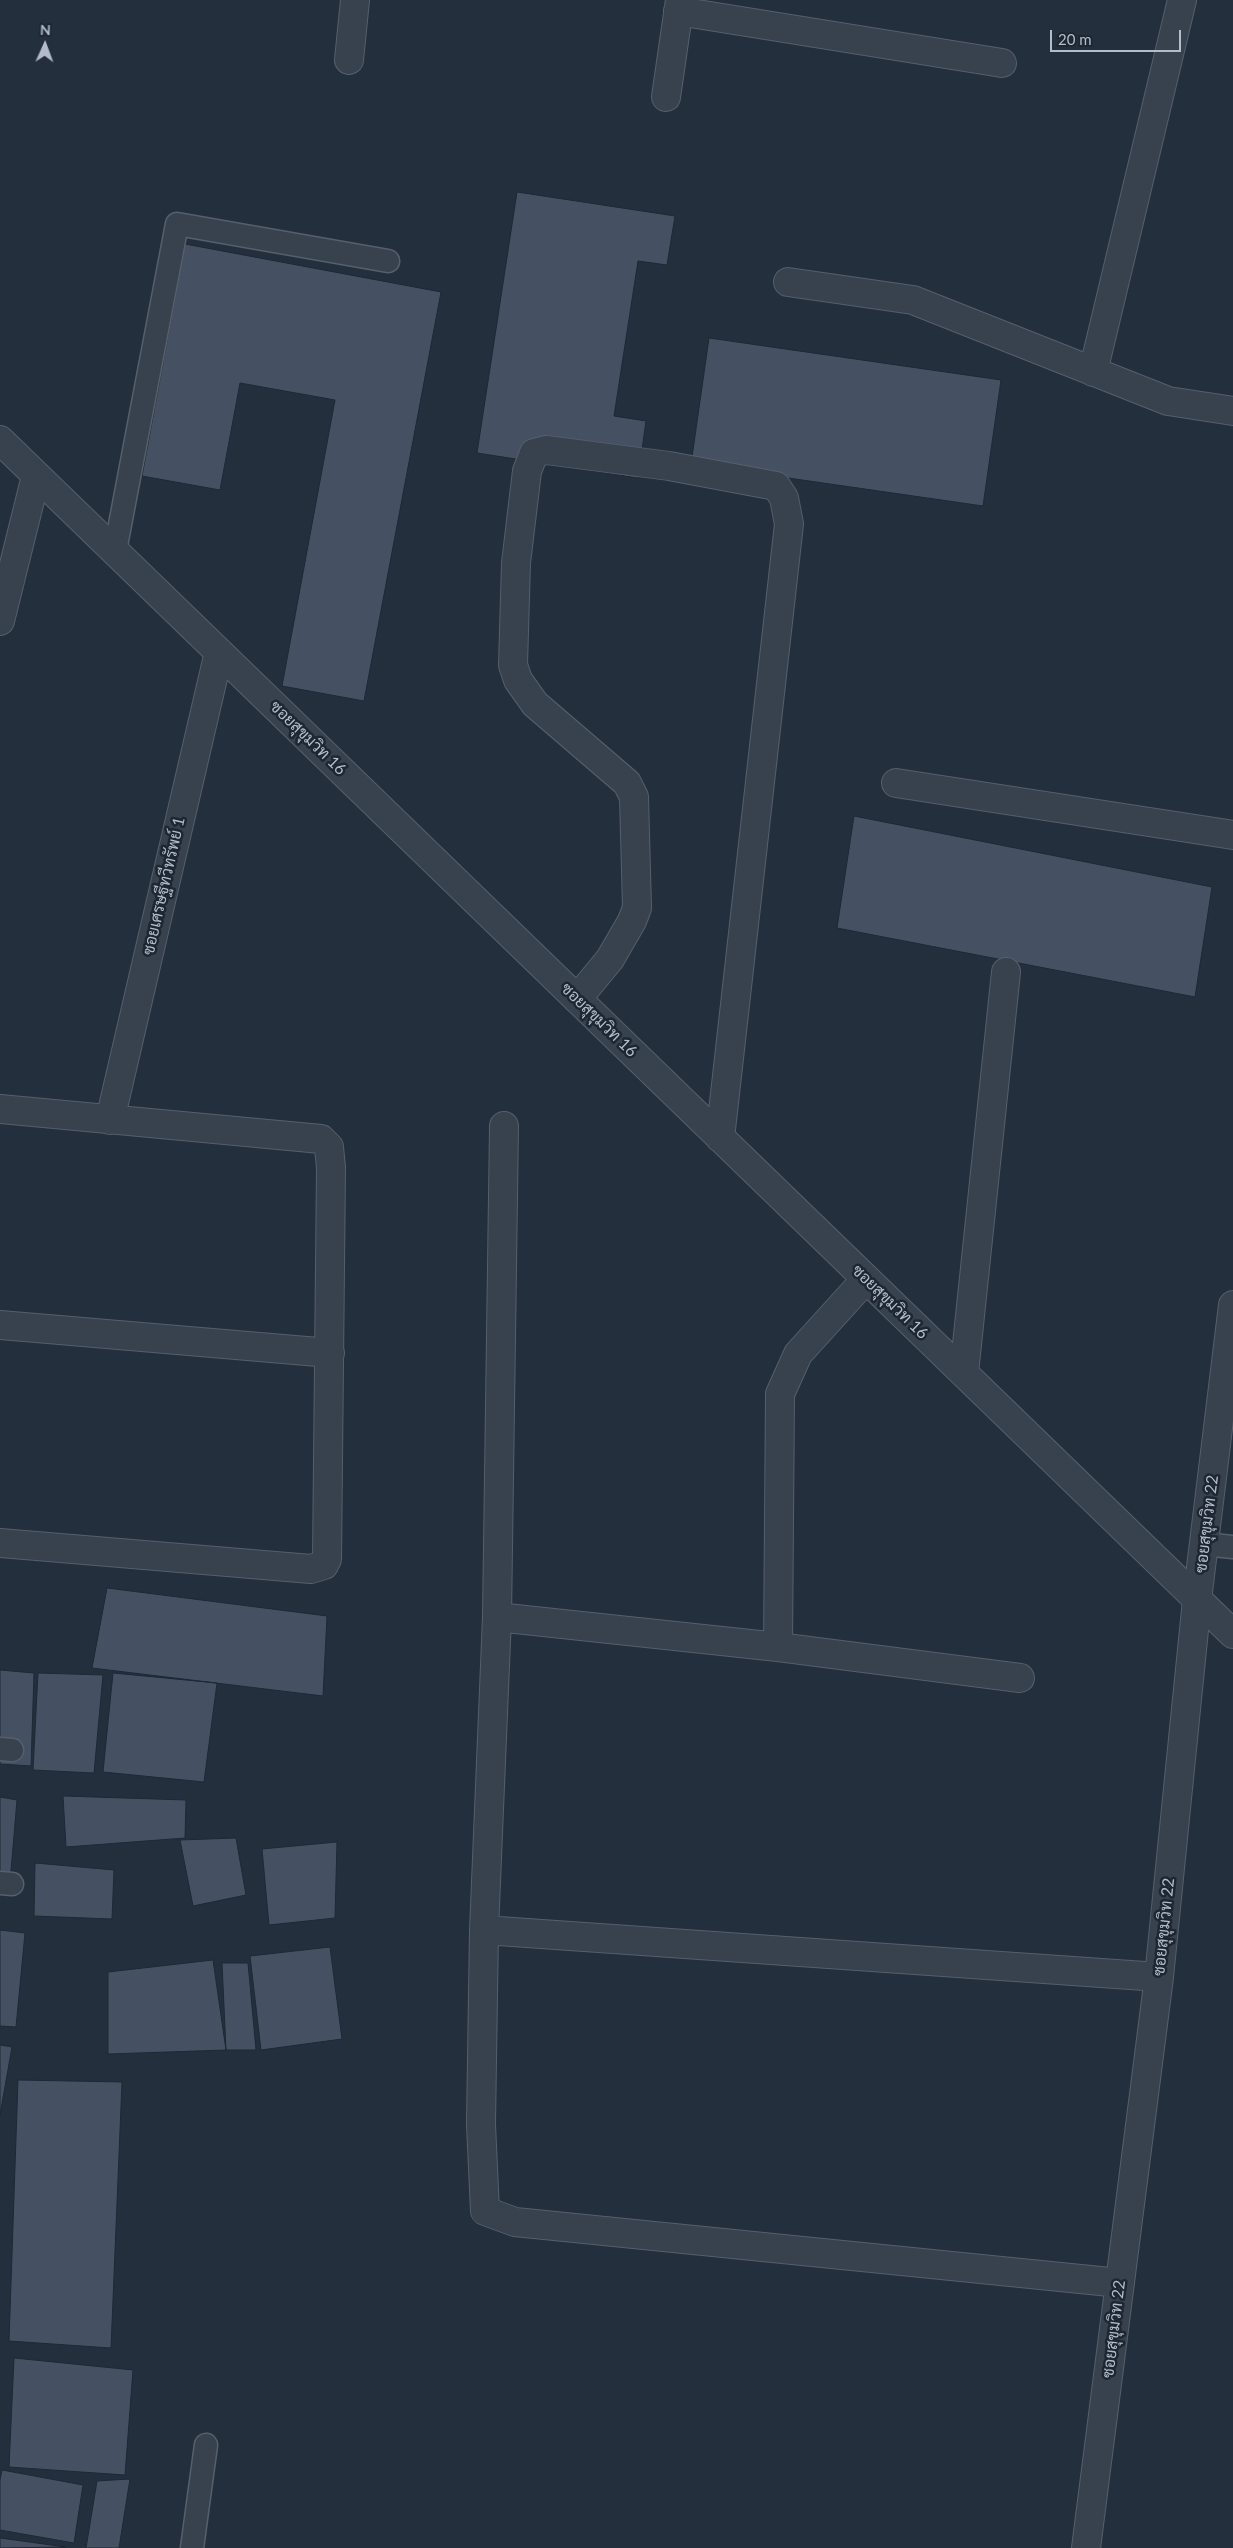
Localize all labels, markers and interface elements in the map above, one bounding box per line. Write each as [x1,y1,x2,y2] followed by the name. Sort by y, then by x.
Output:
[20,20,70,70] north arrow
[1053,20,1184,52] scale bar
[40,21,51,38] text: N
[1058,30,1092,48] text: 20 m
[266,697,350,779] street label: ซอยสุขุมวิท 16
[139,815,189,957] street label: ซอยเศรษฐีทวีทรัพย์ 1
[557,979,641,1061] street label: ซอยสุขุมวิท 16
[848,1261,932,1343] street label: ซอยสุขุมวิท 16
[1191,1474,1223,1574] street label: ซอยสุขุมวิท 22
[1149,1877,1179,1977] street label: ซอยสุขุมวิท 22
[1098,2279,1130,2379] street label: ซอยสุขุมวิท 22

